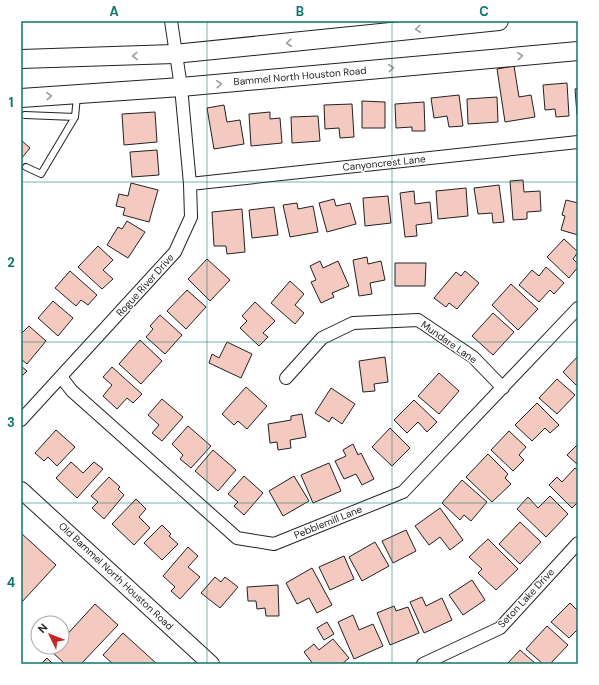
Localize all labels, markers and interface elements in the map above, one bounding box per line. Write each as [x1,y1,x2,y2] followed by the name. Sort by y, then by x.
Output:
[109,3,119,20] text: A
[296,3,304,20] text: B
[479,3,489,20] text: C
[415,25,421,34] one-way arrow
[286,38,292,47] one-way arrow
[132,52,138,60] one-way arrow
[517,52,523,61] one-way arrow
[233,64,367,88] street label: Bammel North Houston Road
[388,64,394,73] one-way arrow
[216,79,222,88] one-way arrow
[46,92,52,101] one-way arrow
[9,94,13,111] text: 1
[342,152,426,174] street label: Canyoncrest Lane
[113,251,177,319] street label: Rogue River Drive
[7,254,15,271] text: 2
[418,318,480,366] street label: Mundare Lane
[7,414,15,431] text: 3
[292,502,364,542] street label: Pebblemill Lane
[56,519,176,633] street label: Old Bammel North Houston Road
[495,565,557,631] street label: Seton Lake Drive
[7,574,15,591] text: 4
[30,615,70,655] north arrow
[35,620,51,636] text: N

